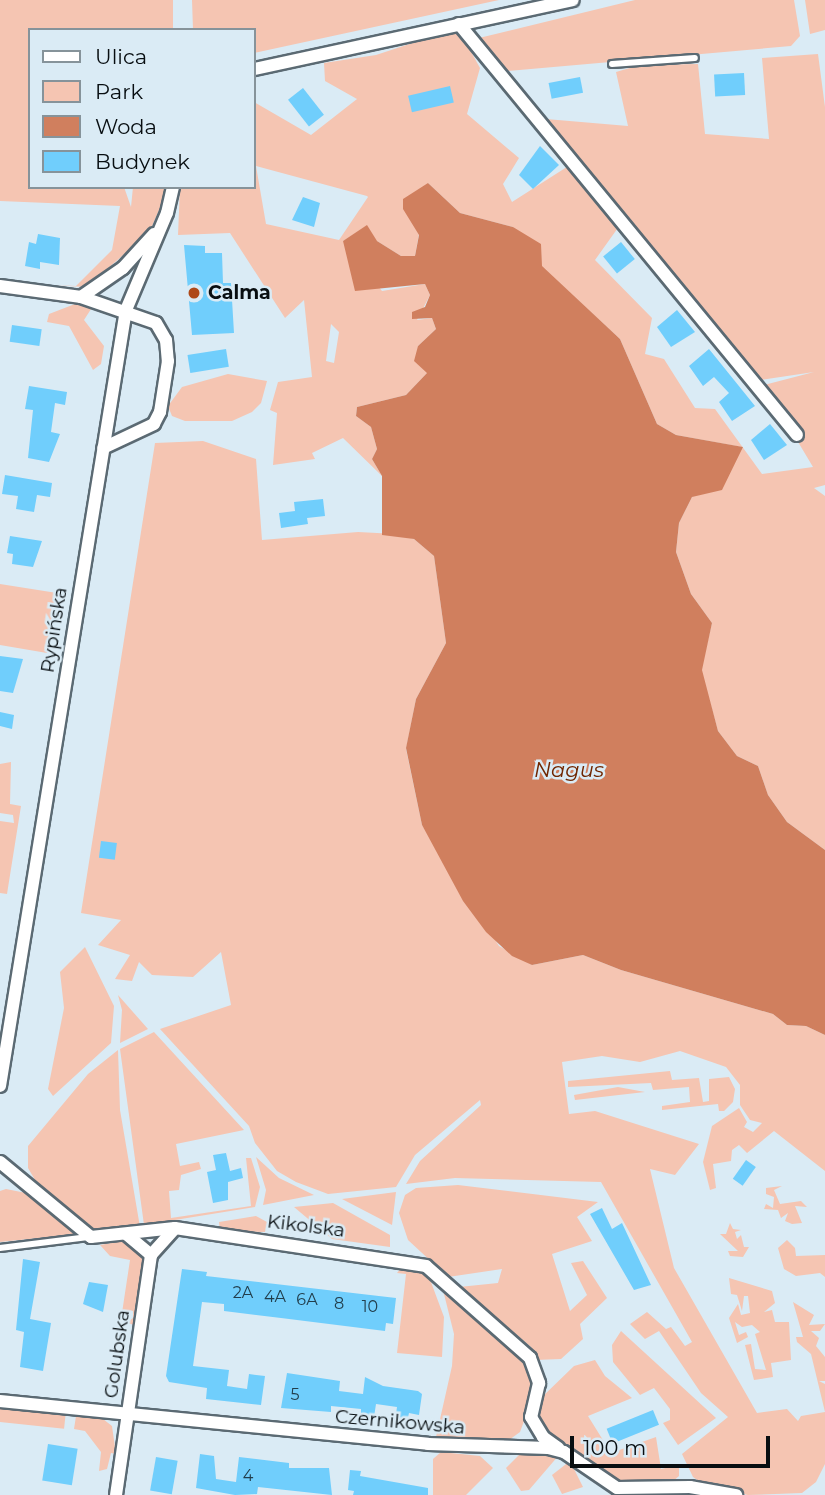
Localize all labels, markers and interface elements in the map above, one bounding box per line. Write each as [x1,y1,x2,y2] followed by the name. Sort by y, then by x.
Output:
[28,28,256,189] legend
[95,44,147,69] text: Ulica
[95,79,143,104] text: Park
[95,114,157,139] text: Woda
[95,149,190,174] text: Budynek
[208,282,271,304] place label: Calma
[186,285,202,301] marker: Calma
[36,585,72,675] street label: Rypińska
[534,757,604,783] water label: Nagus
[266,1210,346,1242] street label: Kikolska
[233,1283,253,1303] house number: 2A
[264,1287,286,1307] house number: 4A
[296,1290,318,1310] house number: 6A
[334,1294,344,1314] house number: 8
[362,1297,378,1317] house number: 10
[100,1308,134,1400] street label: Golubska
[290,1385,300,1405] house number: 5
[334,1405,466,1439] street label: Czernikowska
[573,1422,772,1466] scale bar
[583,1435,646,1460] text: 100 m
[243,1466,253,1486] house number: 4

